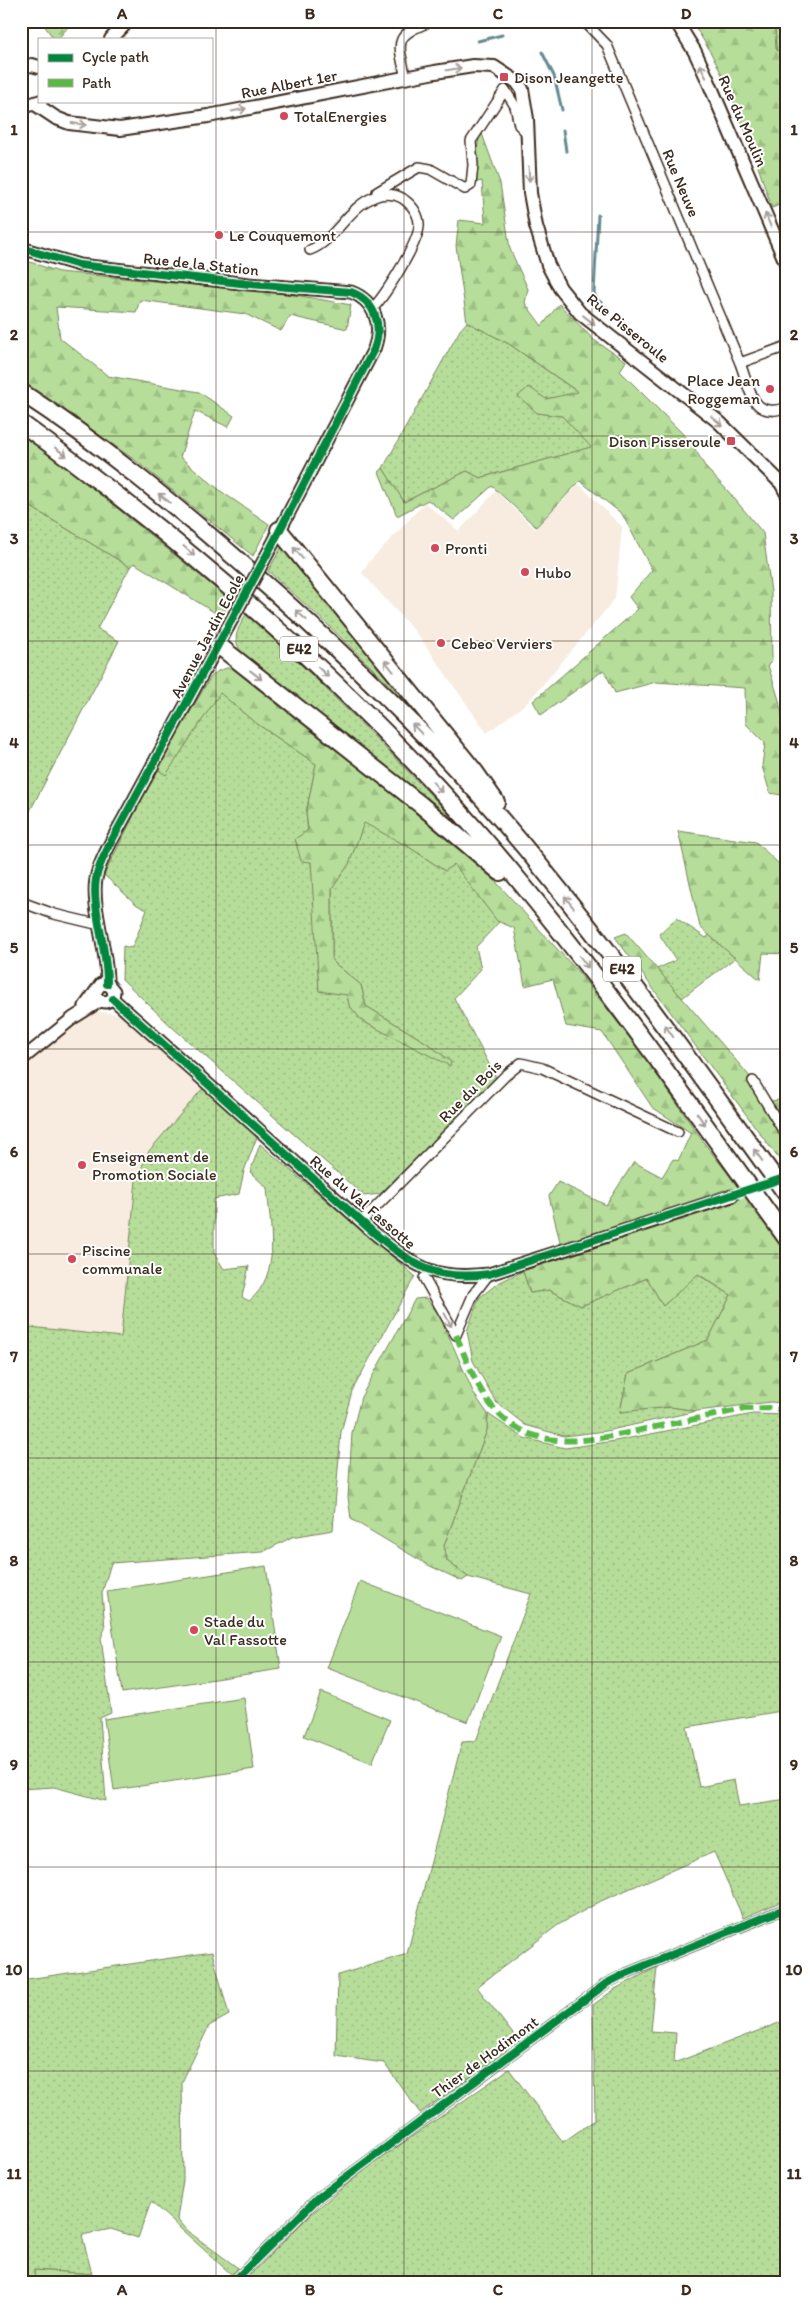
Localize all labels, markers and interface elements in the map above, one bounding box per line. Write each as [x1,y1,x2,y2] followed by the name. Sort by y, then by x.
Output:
[116,4,128,23] text: A
[305,4,316,23] text: B
[493,4,504,23] text: C
[681,4,692,23] text: D
[38,38,212,102] legend
[82,48,149,66] text: Cycle path
[445,64,461,74] one-way arrow
[698,64,708,79] one-way arrow
[239,65,339,103] street label: Rue Albert 1er
[514,68,624,87] place label: Dison Jeangette
[498,71,510,83] marker: Dison Jeangette
[714,72,772,170] street label: Rue du Moulin
[82,74,111,92] text: Path
[231,105,247,115] one-way arrow
[294,107,387,126] place label: TotalEnergies
[278,110,290,122] marker: TotalEnergies
[70,119,86,129] one-way arrow
[10,120,18,139] text: 1
[790,120,798,139] text: 1
[658,146,704,220] street label: Rue Neuve
[524,166,533,182] one-way arrow
[763,213,773,228] one-way arrow
[229,226,336,245] place label: Le Couquemont
[213,229,225,241] marker: Le Couquemont
[142,248,260,280] street label: Rue de la Station
[583,289,673,367] street label: Rue Pisseroule
[582,315,595,326] one-way arrow
[10,325,19,344] text: 2
[790,325,799,344] text: 2
[687,371,760,408] place label: Place Jean Roggeman
[764,383,776,395] marker: Place Jean Roggeman
[710,415,723,426] one-way arrow
[609,432,721,451] place label: Dison Pisseroule
[725,435,737,447] marker: Dison Pisseroule
[54,446,67,457] one-way arrow
[158,493,171,504] one-way arrow
[10,529,19,548] text: 3
[790,529,799,548] text: 3
[445,539,487,558] place label: Pronti
[429,542,441,554] marker: Pronti
[182,546,195,557] one-way arrow
[293,547,304,560] one-way arrow
[535,563,571,582] place label: Hubo
[519,566,531,578] marker: Hubo
[166,571,248,701] street label: Avenue Jardin Ecole
[295,610,308,621] one-way arrow
[451,634,552,653] place label: Cebeo Verviers
[280,636,318,662] road number: E42
[435,637,447,649] marker: Cebeo Verviers
[384,660,395,673] one-way arrow
[317,666,329,678] one-way arrow
[250,669,263,680] one-way arrow
[411,723,423,735] one-way arrow
[9,733,19,752] text: 4
[789,733,799,752] text: 4
[431,781,443,794] one-way arrow
[564,896,575,909] one-way arrow
[10,938,19,957] text: 5
[790,938,799,957] text: 5
[579,955,589,969] one-way arrow
[603,956,641,982] road number: E42
[664,1024,674,1038] one-way arrow
[435,1056,505,1126] street label: Rue du Bois
[696,1112,706,1126] one-way arrow
[10,1142,19,1161] text: 6
[790,1142,799,1161] text: 6
[92,1147,217,1184] place label: Enseignement de Promotion Sociale
[753,1149,763,1163] one-way arrow
[306,1151,420,1253] street label: Rue du Val Fassotte
[76,1159,88,1171] marker: Enseignement de Promotion Sociale
[82,1241,162,1278] place label: Piscine communale
[66,1253,78,1265] marker: Piscine communale
[443,1313,453,1328] one-way arrow
[9,1347,18,1366] text: 7
[789,1347,798,1366] text: 7
[10,1551,19,1570] text: 8
[790,1551,799,1570] text: 8
[204,1612,287,1649] place label: Stade du Val Fassotte
[188,1624,200,1636] marker: Stade du Val Fassotte
[10,1755,18,1774] text: 9
[790,1755,798,1774] text: 9
[5,1960,23,1979] text: 10
[785,1960,803,1979] text: 10
[428,2012,542,2102] street label: Thier de Hodimont
[7,2164,22,2183] text: 11
[787,2164,802,2183] text: 11
[116,2280,128,2299] text: A
[305,2280,316,2299] text: B
[493,2280,504,2299] text: C
[681,2280,692,2299] text: D

